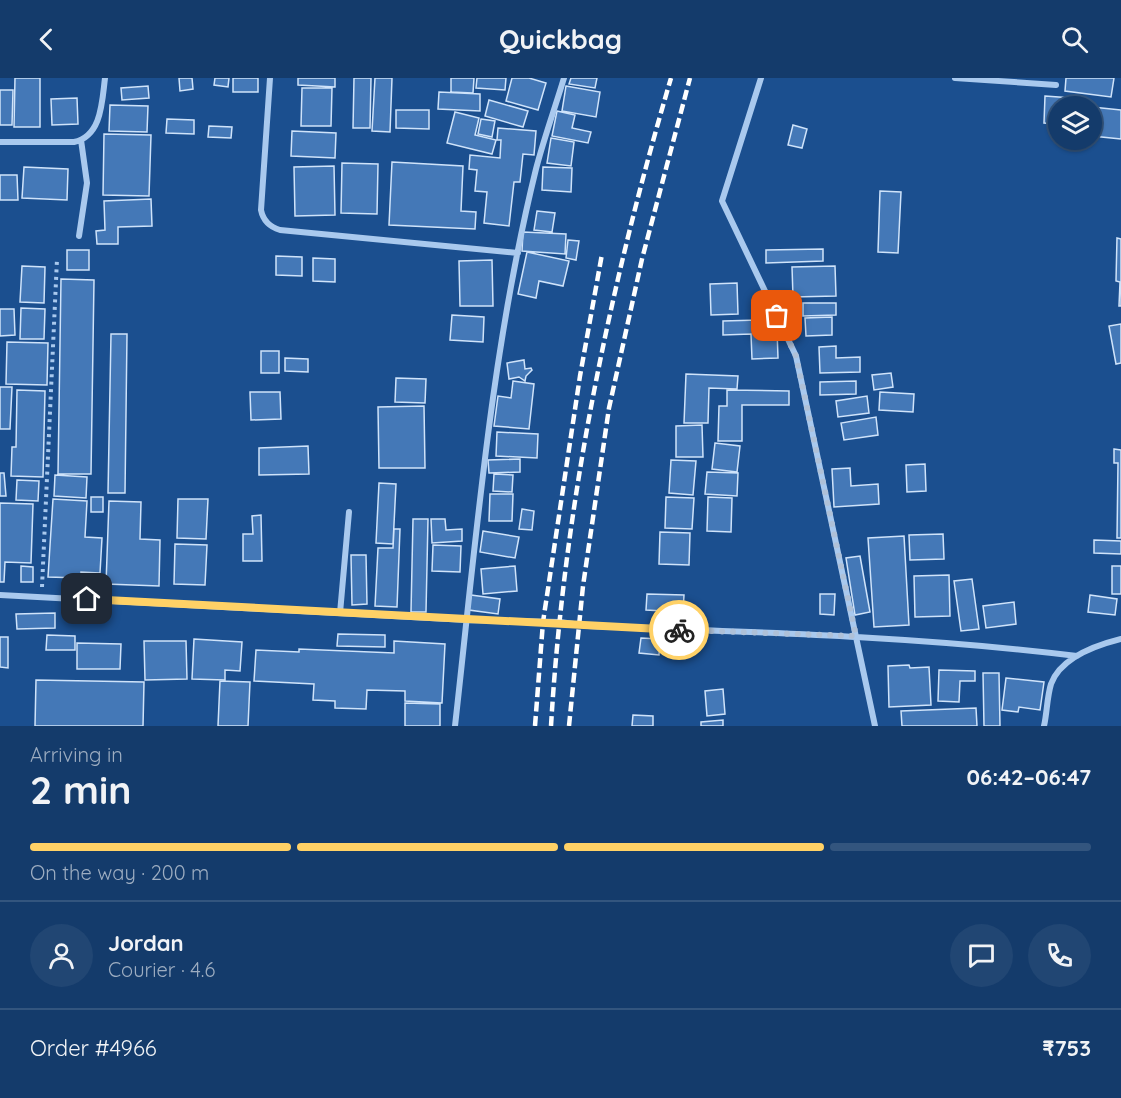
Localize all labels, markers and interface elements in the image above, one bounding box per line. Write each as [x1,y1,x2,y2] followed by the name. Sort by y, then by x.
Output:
[499,22,622,56] text: Quickbag
[30,23,63,56] icon: back
[1058,23,1091,56] icon: search
[1048,96,1102,150] map controls
[1048,96,1102,150] button: layers
[751,290,802,341] pin
[760,299,793,332] icon: bag
[61,573,112,624] pin
[70,582,103,615] icon: home
[649,600,709,660] courier
[663,614,696,647] icon: bike
[30,742,123,767] text: Arriving in
[966,763,1091,791] text: 06:42–06:47
[30,765,132,814] text: 2 min
[30,860,209,885] text: On the way · 200 m
[30,924,93,987] button: person
[950,924,1013,987] button: chat
[1028,924,1091,987] button: phone
[108,929,184,957] text: Jordan
[108,957,215,982] text: Courier · 4.6
[30,1034,157,1062] text: Order #4966
[1042,1034,1091,1062] text: ₹753

